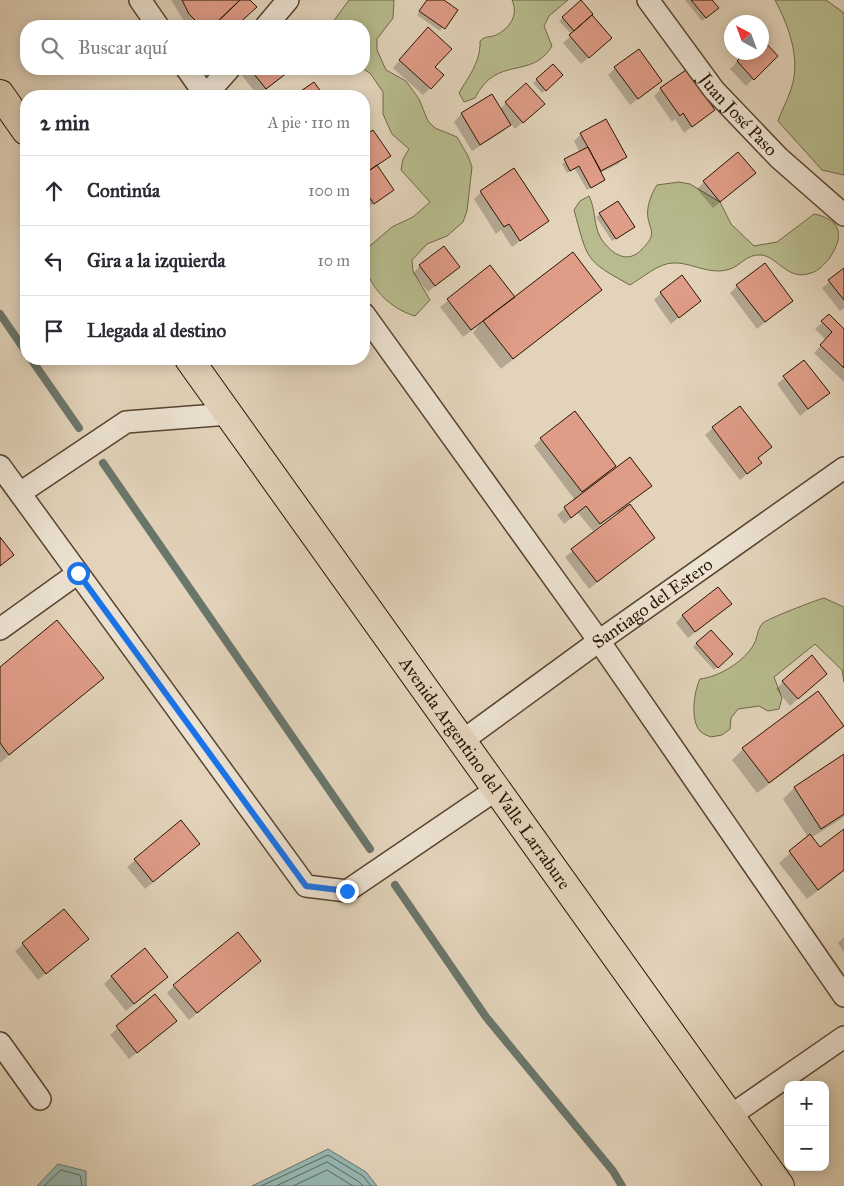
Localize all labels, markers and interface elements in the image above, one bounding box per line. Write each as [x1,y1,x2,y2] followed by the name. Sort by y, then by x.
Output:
[724,15,769,60] north arrow
[20,20,370,75] search box
[38,34,66,62] icon: search
[78,36,167,59] text: Buscar aquí
[692,67,782,160] street label: Juan José Paso
[40,110,90,136] text: 2 min
[268,113,350,132] text: A pie · 110 m
[40,177,68,205] icon: ahead
[87,179,160,202] text: Continúa
[308,181,350,200] text: 100 m
[40,247,68,275] icon: left
[87,249,226,272] text: Gira a la izquierda
[318,251,350,270] text: 10 m
[40,317,68,345] icon: arrive
[87,319,226,342] text: Llegada al destino
[588,553,717,653] street label: Santiago del Estero
[67,562,90,585] route start
[394,652,576,894] street label: Avenida Argentino del Valle Larrabure
[336,880,359,903] route end
[784,1081,829,1171] map controls
[784,1081,829,1126] button: +
[784,1126,829,1171] button: −

